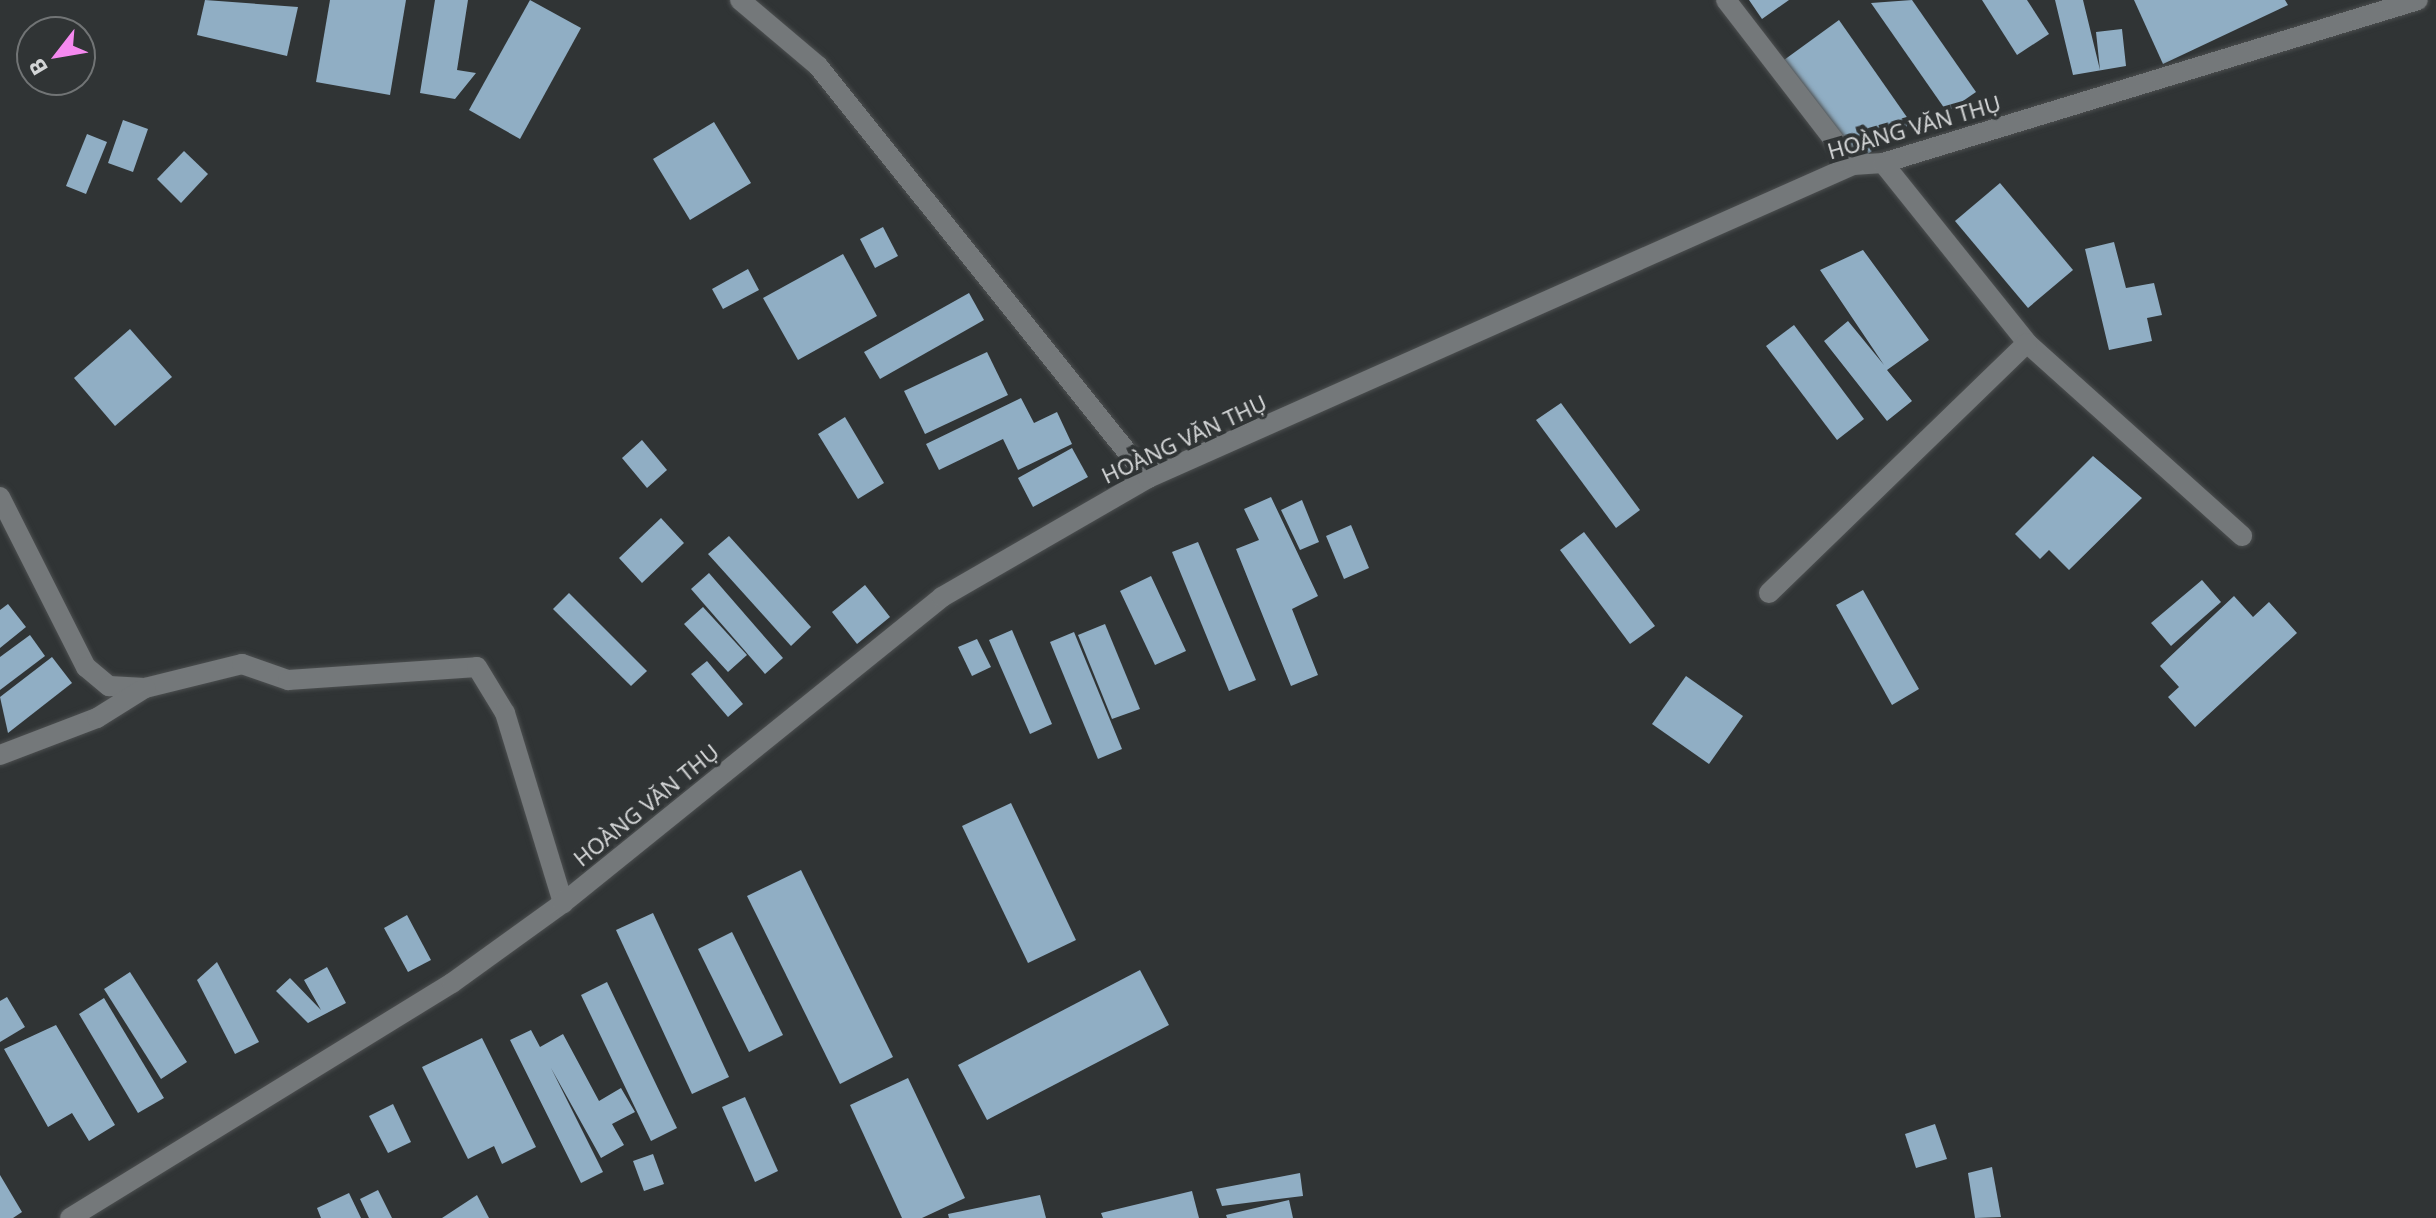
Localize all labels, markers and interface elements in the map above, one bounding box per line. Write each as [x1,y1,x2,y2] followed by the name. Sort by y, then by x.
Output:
[16,16,96,96] north arrow
[21,53,54,81] text: B
[1824,90,2004,164] street label: HOÀNG VĂN THỤ
[1097,389,1271,489] street label: HOÀNG VĂN THỤ
[568,738,724,872] street label: HOÀNG VĂN THỤ

